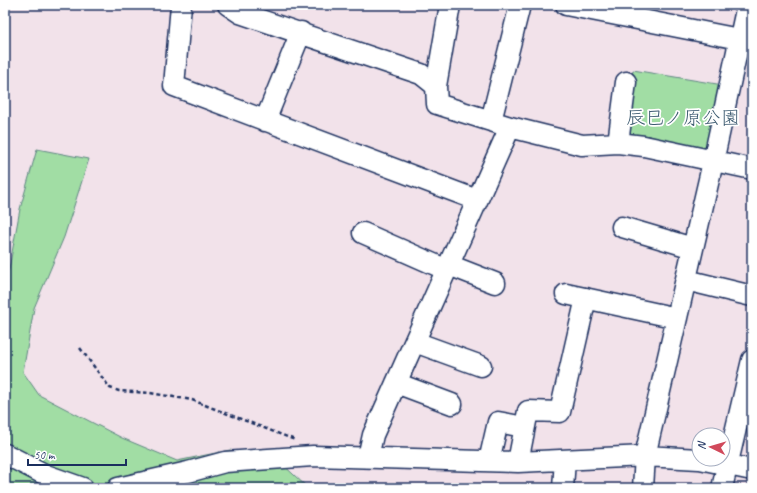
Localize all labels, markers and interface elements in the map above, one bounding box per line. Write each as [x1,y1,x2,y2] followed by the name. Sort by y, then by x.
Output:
[626,106,740,130] park label: 辰巳ノ原公園
[691,427,731,467] north arrow
[694,440,708,450] text: N
[28,441,126,467] scale bar
[34,447,56,463] text: 50 m

